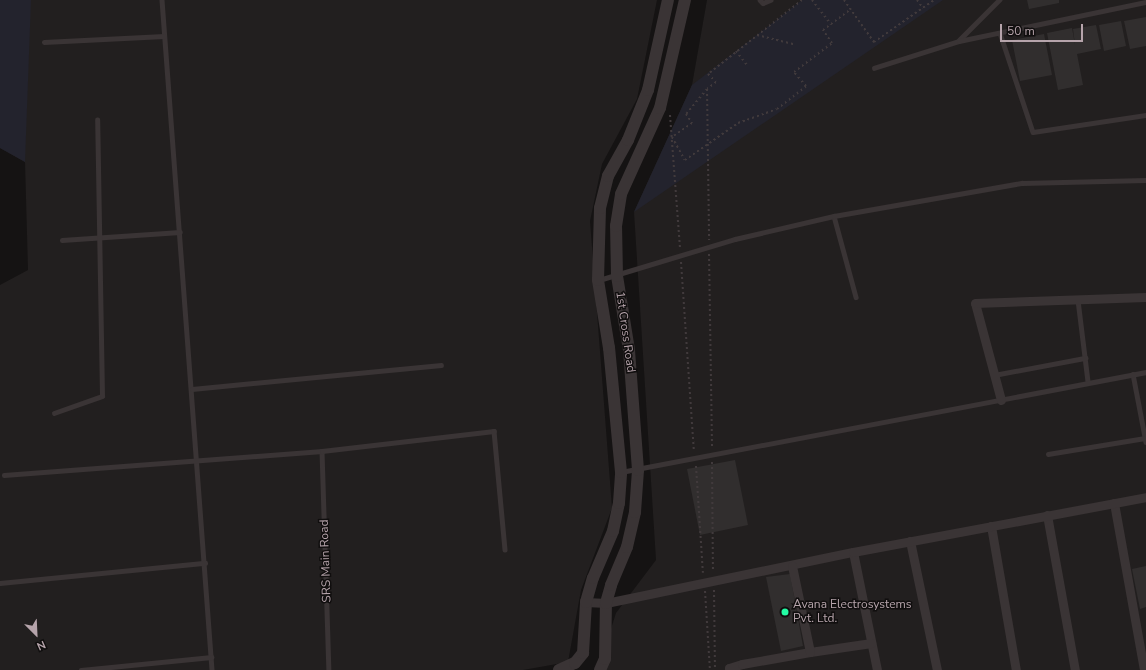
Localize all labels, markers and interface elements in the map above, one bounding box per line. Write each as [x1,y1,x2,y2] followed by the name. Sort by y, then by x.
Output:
[1002,16,1085,42] scale bar
[1007,23,1035,39] text: 50 m
[612,291,638,373] street label: 1st Cross Road
[317,519,335,603] street label: SRS Main Road
[793,598,912,626] place label: Avana Electrosystems Pvt. Ltd.
[780,607,790,617] marker: Avana Electrosystems Pvt. Ltd.
[16,614,56,654] north arrow
[34,637,48,654] text: N

